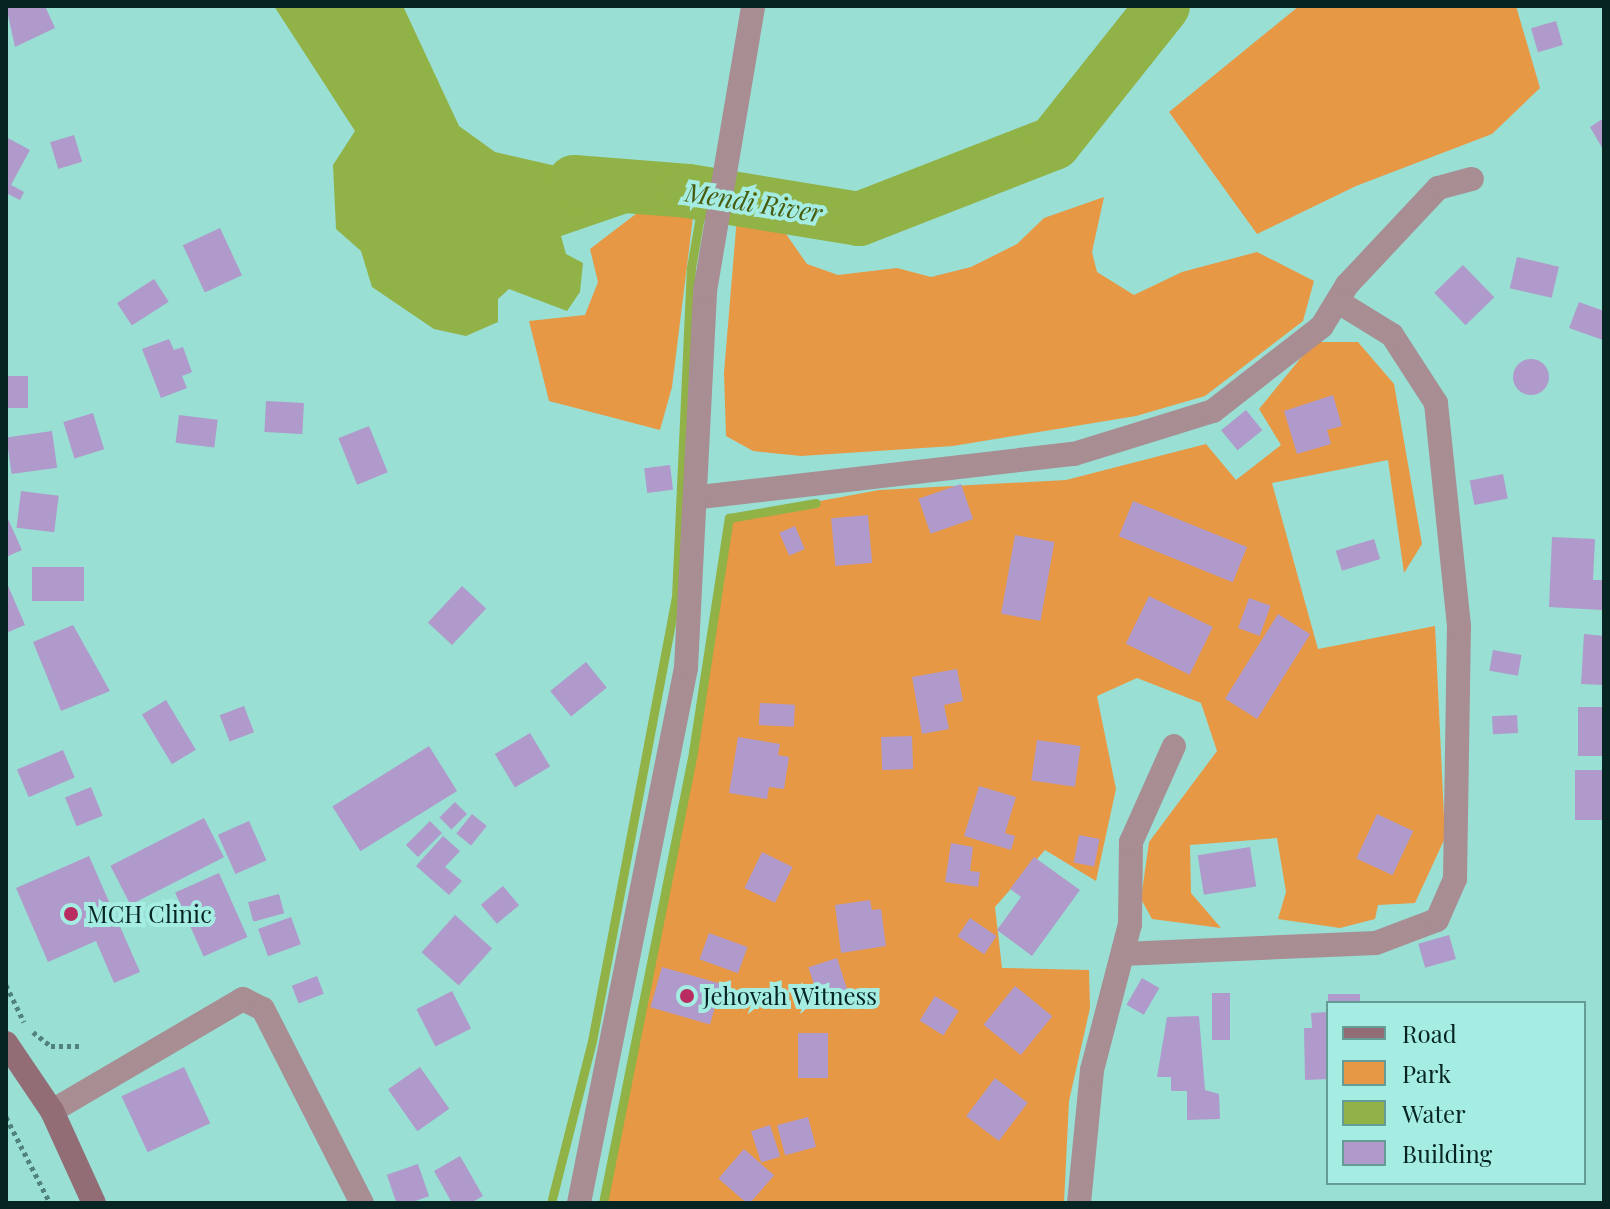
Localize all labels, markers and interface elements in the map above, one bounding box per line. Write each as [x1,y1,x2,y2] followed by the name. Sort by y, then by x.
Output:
[683,176,825,228] water label: Mendi River
[87,900,212,928] place label: MCH Clinic
[62,905,80,923] marker: MCH Clinic
[703,982,878,1010] place label: Jehovah Witness
[678,987,696,1005] marker: Jehovah Witness
[1326,1001,1586,1185] legend
[1402,1017,1457,1049] text: Road
[1402,1057,1451,1089] text: Park
[1402,1097,1466,1129] text: Water
[1402,1137,1492,1169] text: Building

